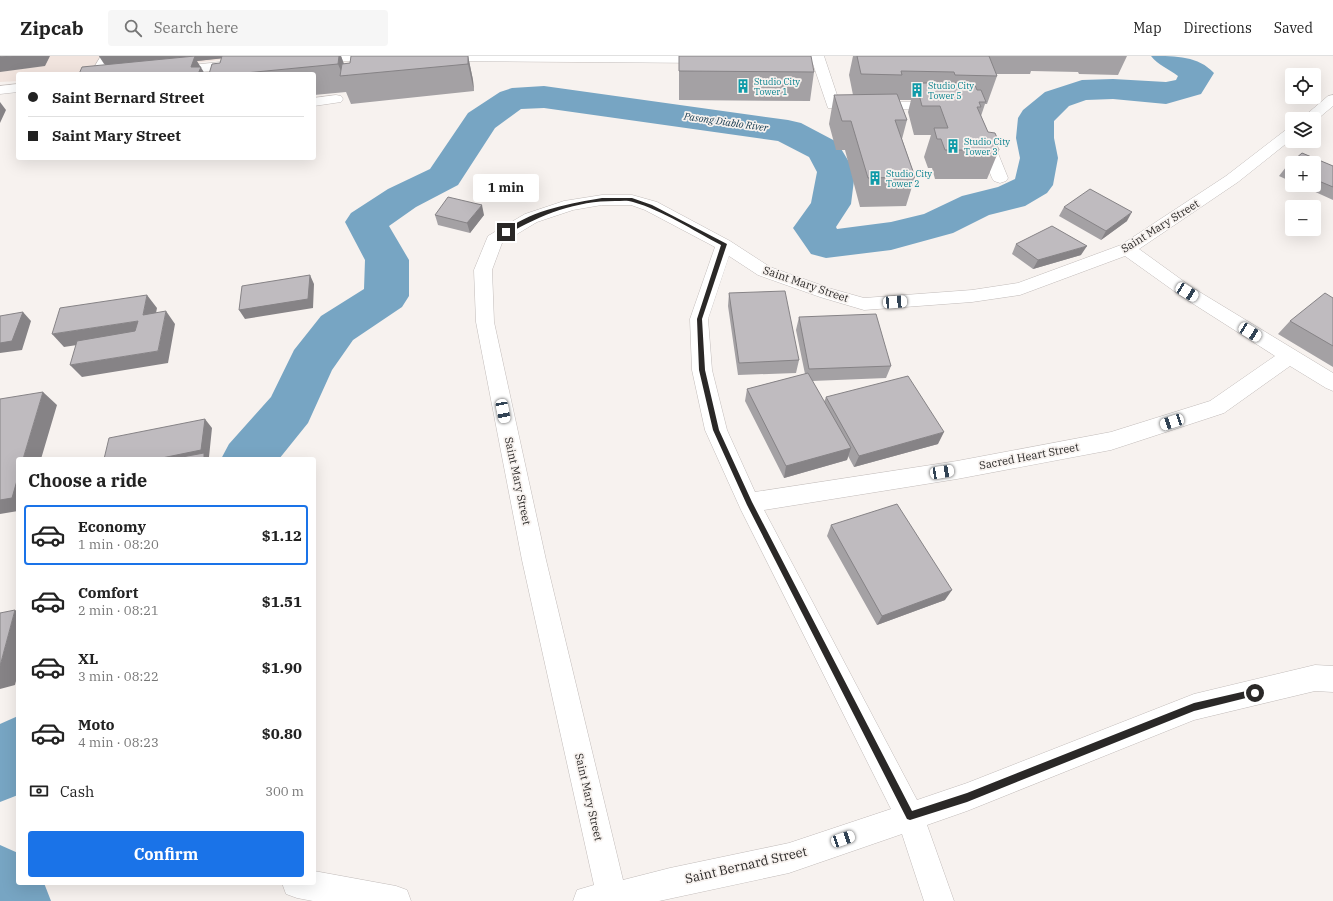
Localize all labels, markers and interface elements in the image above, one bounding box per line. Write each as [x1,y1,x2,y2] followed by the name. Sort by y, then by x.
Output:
[108,10,388,46] search box
[20,16,84,40] text: Zipcab
[122,17,144,39] icon: search
[154,18,238,37] text: Search here
[1133,19,1162,37] text: Map
[1184,19,1252,37] text: Directions
[1274,19,1313,37] text: Saved
[1285,68,1321,236] map controls
[1285,68,1321,104] button: locate
[754,76,800,97] place label: Studio City Tower 1
[735,78,751,94] building icon: Studio City Tower 1
[928,80,974,101] place label: Studio City Tower 5
[909,82,925,98] building icon: Studio City Tower 5
[52,88,204,107] text: Saint Bernard Street
[682,110,770,134] water label: Pasong Diablo River
[1285,112,1321,148] button: layers
[52,126,181,145] text: Saint Mary Street
[964,136,1010,157] place label: Studio City Tower 3
[945,138,961,154] building icon: Studio City Tower 3
[1285,156,1321,192] button: +
[886,168,932,189] place label: Studio City Tower 2
[867,170,883,186] building icon: Studio City Tower 2
[473,174,539,202] callout: 1 min
[488,179,524,196] text: 1 min
[1118,196,1202,256] street label: Saint Mary Street
[1285,200,1321,236] button: −
[497,223,515,241] route end
[761,263,851,305] street label: Saint Mary Street
[1174,281,1200,303] car
[883,295,907,309] car
[1237,321,1263,343] car
[495,398,511,424] car
[1159,413,1185,431] car
[502,436,534,526] street label: Saint Mary Street
[978,439,1080,473] street label: Sacred Heart Street
[929,464,955,480] car
[28,469,147,492] text: Choose a ride
[30,517,66,553] icon: car
[78,517,146,536] text: Economy
[262,526,302,545] text: $1.12
[78,536,159,553] text: 1 min · 08:20
[30,583,66,619] icon: car
[78,583,138,602] text: Comfort
[262,592,302,611] text: $1.51
[78,602,159,619] text: 2 min · 08:21
[30,649,66,685] icon: car
[78,649,98,668] text: XL
[262,658,302,677] text: $1.90
[78,668,159,685] text: 3 min · 08:22
[1246,684,1264,702] route start
[30,715,66,751] icon: car
[78,715,115,734] text: Moto
[262,724,302,743] text: $0.80
[78,734,159,751] text: 4 min · 08:23
[572,752,606,842] street label: Saint Mary Street
[28,780,50,802] icon: cash
[60,782,94,801] text: Cash
[265,783,304,800] text: 300 m
[830,829,856,849] car
[28,831,304,877] button: Confirm
[683,843,809,887] street label: Saint Bernard Street

